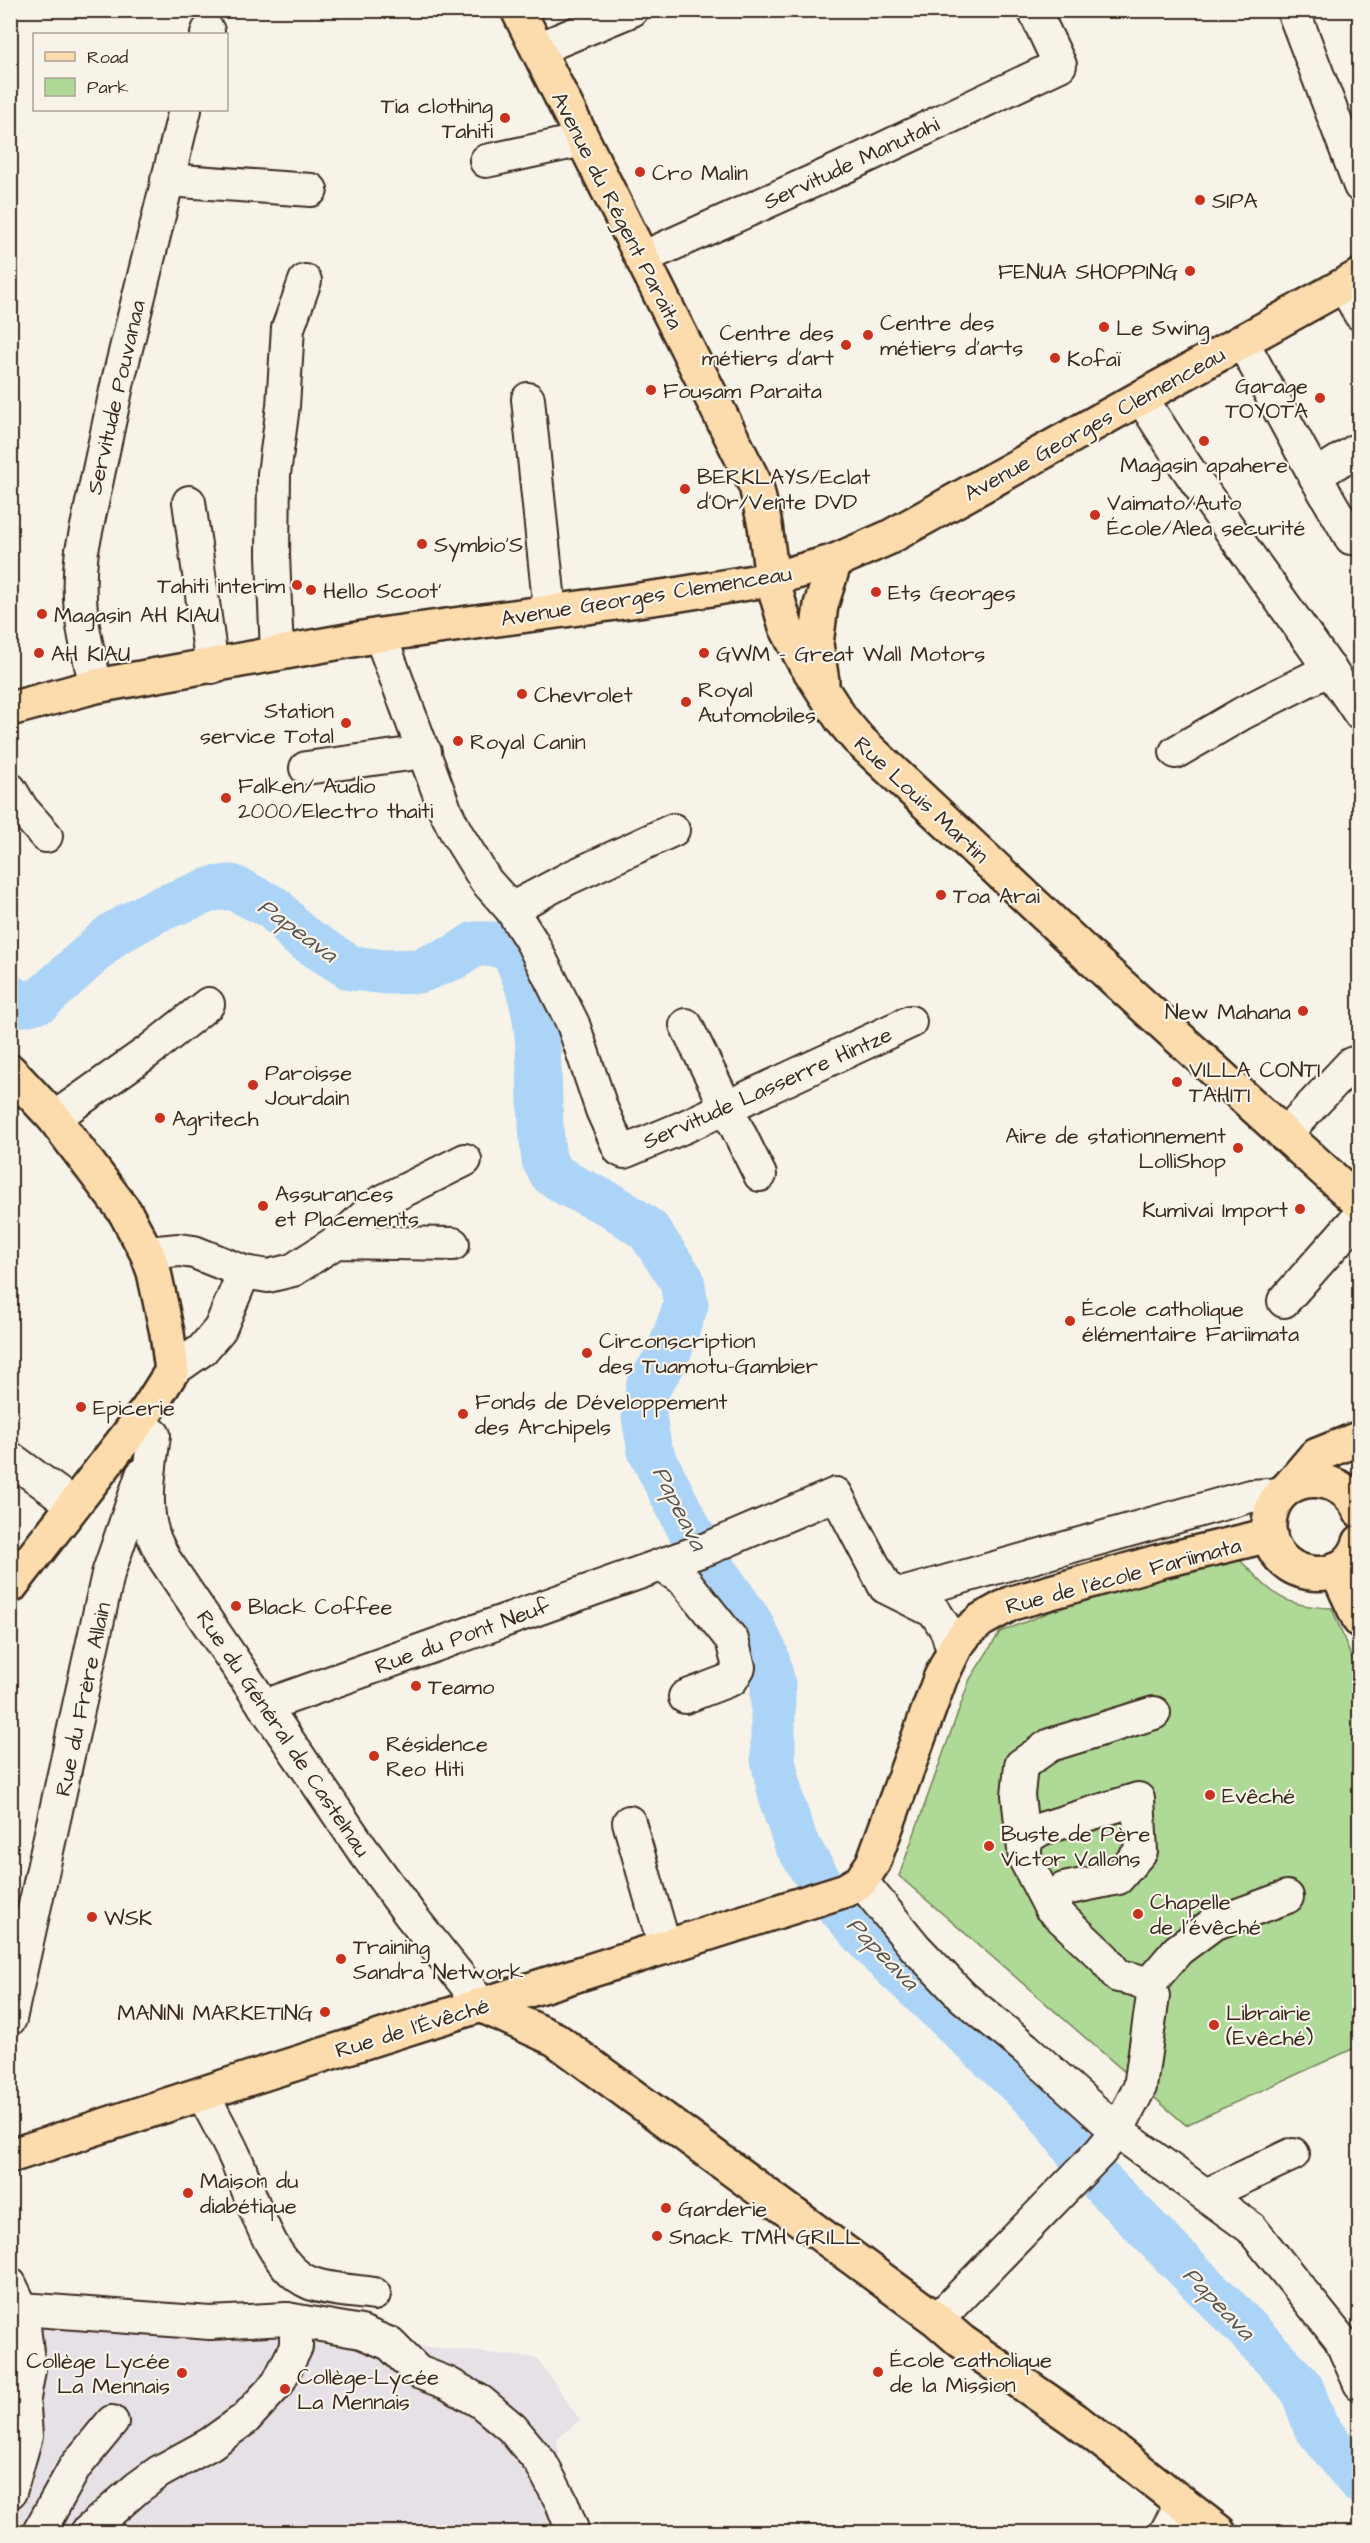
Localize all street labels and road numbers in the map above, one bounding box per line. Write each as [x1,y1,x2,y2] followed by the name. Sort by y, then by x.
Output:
[542,86,690,335] street label: Avenue du Régent Paraita
[759,109,945,218] street label: Servitude Manutahi
[79,297,154,498] street label: Servitude Pouvanaa
[959,339,1231,510] street label: Avenue Georges Clemenceau
[499,558,794,636] street label: Avenue Georges Clemenceau
[847,729,995,871] street label: Rue Louis Martin
[638,1019,897,1157] street label: Servitude Lasserre Hintze
[1002,1530,1245,1623] street label: Rue de l'école Fariimata
[371,1590,555,1682] street label: Rue du Pont Neuf
[48,1600,119,1799] street label: Rue du Frère Allain
[188,1604,377,1864] street label: Rue du Général de Castelnau
[332,1990,493,2067] street label: Rue de l'Évêché

